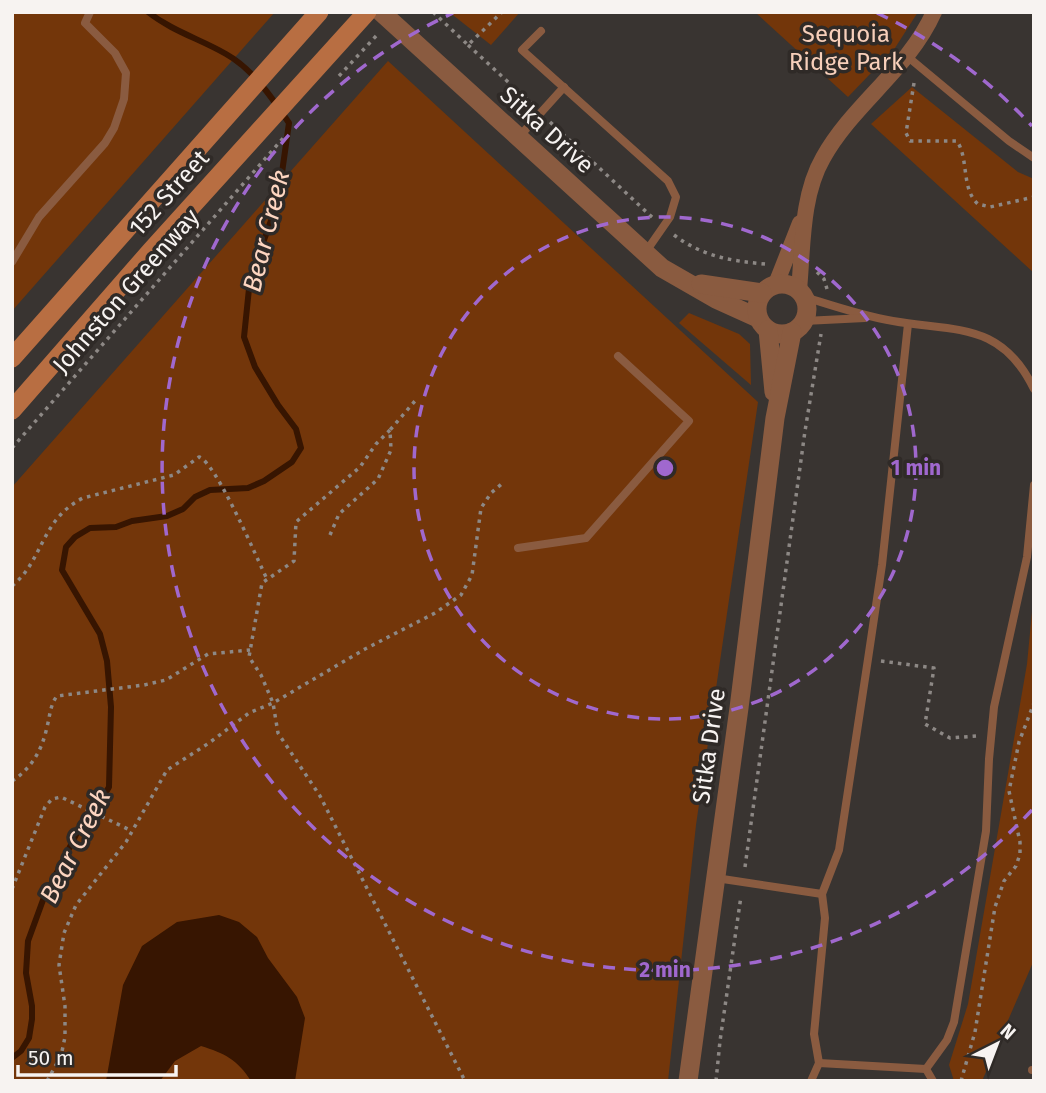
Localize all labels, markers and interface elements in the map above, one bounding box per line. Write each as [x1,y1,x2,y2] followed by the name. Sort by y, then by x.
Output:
[789,20,904,76] park label: Sequoia Ridge Park
[494,81,600,179] street label: Sitka Drive
[123,144,215,242] street label: 152 Street
[236,167,297,295] water label: Bear Creek
[47,203,205,379] street label: Johnston Greenway
[891,455,941,481] text: 1 min
[653,456,677,480] centre of rings
[687,687,731,805] street label: Sitka Drive
[33,784,118,909] water label: Bear Creek
[639,957,691,983] text: 2 min
[962,1009,1032,1079] north arrow
[996,1019,1020,1045] text: N
[18,1034,175,1078] scale bar
[28,1045,74,1071] text: 50 m

